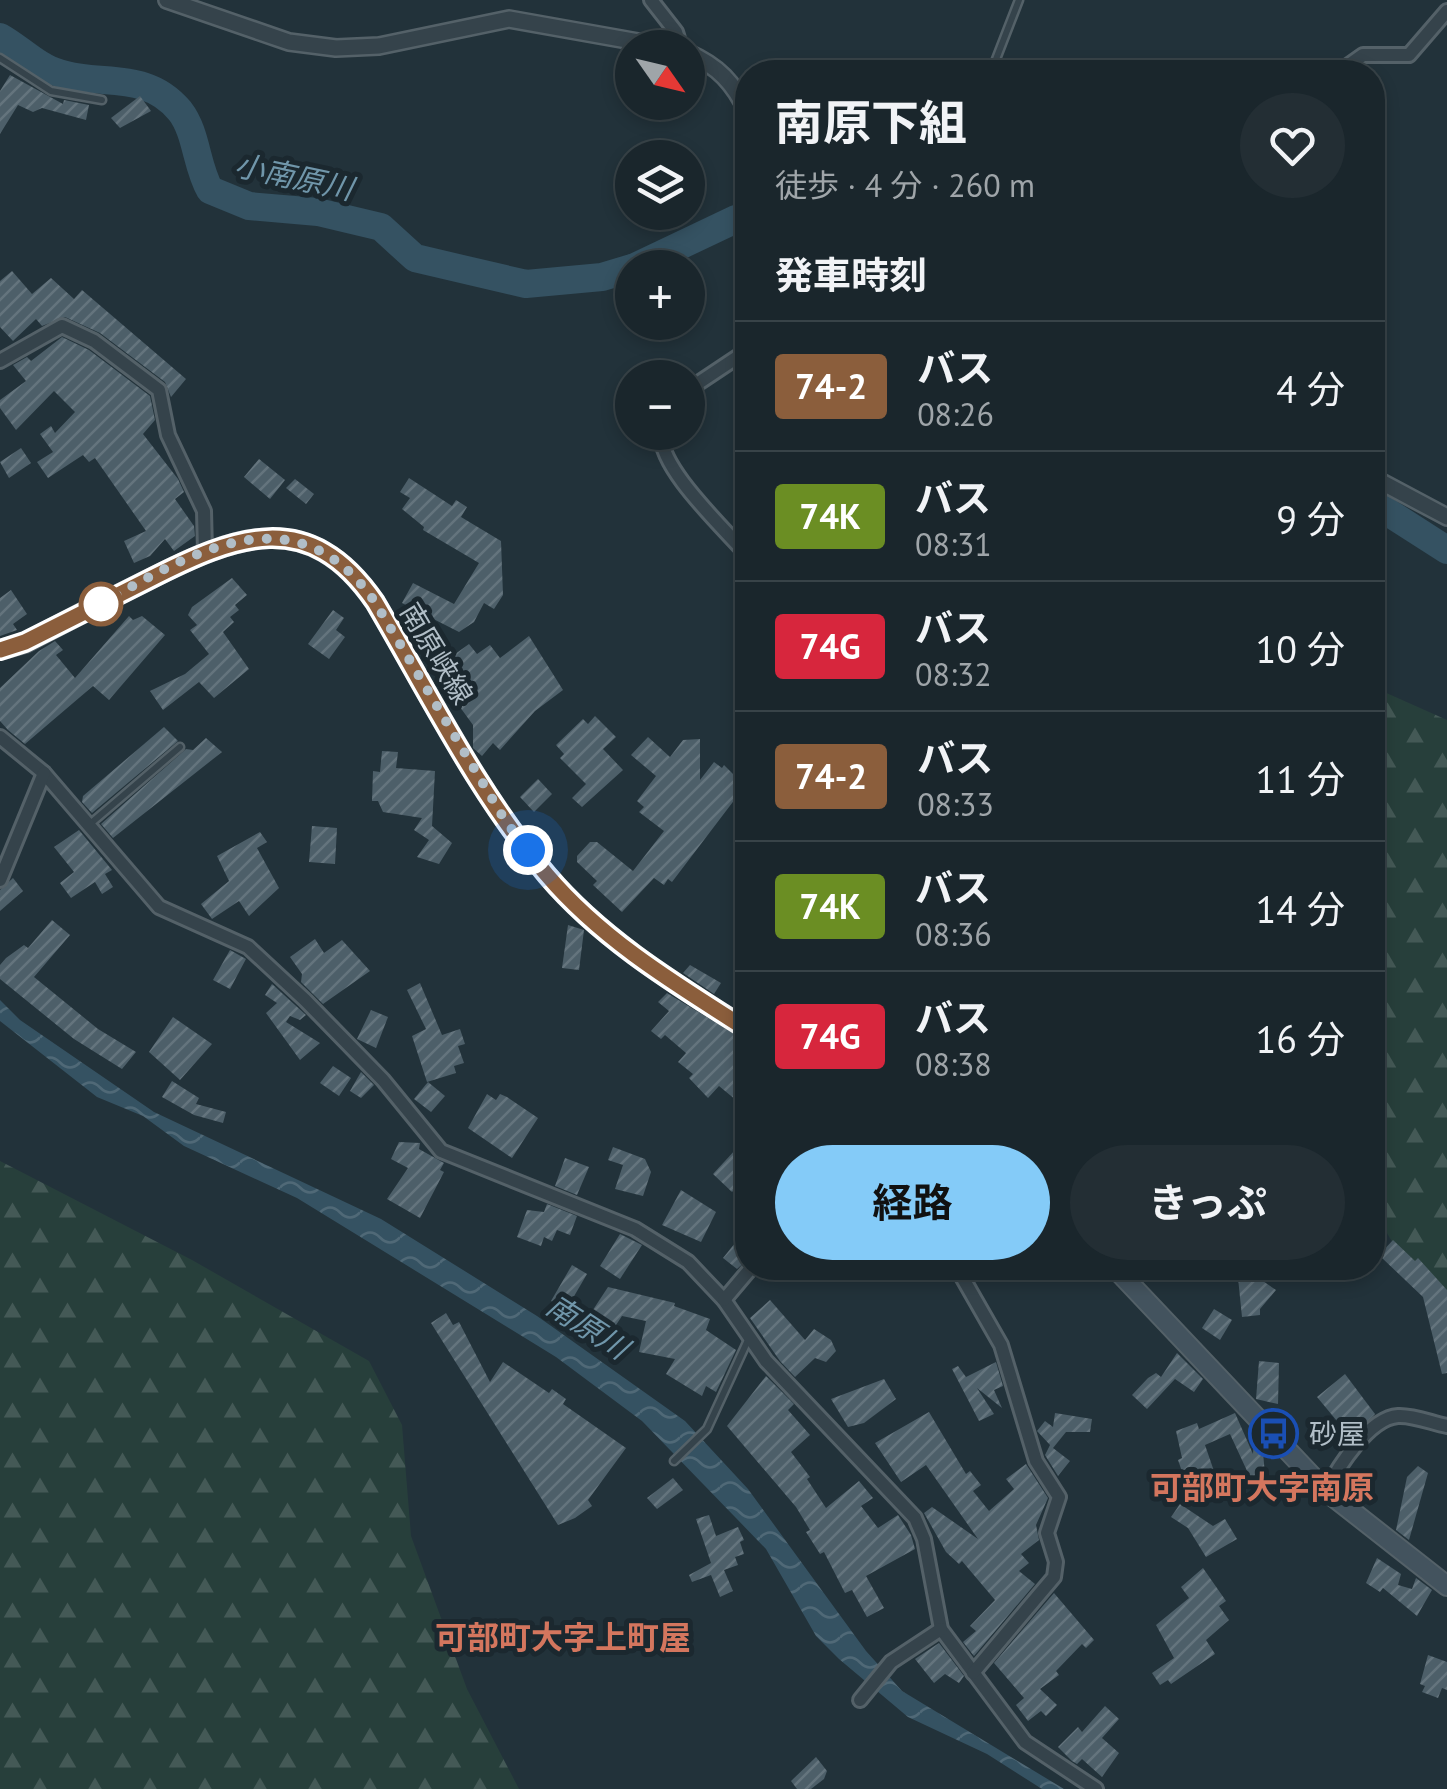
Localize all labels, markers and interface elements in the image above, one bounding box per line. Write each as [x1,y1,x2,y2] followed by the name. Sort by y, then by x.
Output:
[615,30,705,120] north arrow
[615,30,705,450] map controls
[775,91,967,153] text: 南原下組
[1240,93,1345,198] button: heart
[615,140,705,230] button: layers
[231,144,360,208] water label: 小南原川
[775,164,1035,206] text: 徒歩 · 4 分 · 260 m
[615,250,705,340] button: +
[775,250,927,299] text: 発車時刻
[917,343,993,392] text: バス
[615,360,705,450] button: −
[795,363,867,409] text: 74-2
[1276,364,1345,413] text: 4 分
[917,393,994,435] text: 08:26
[915,473,991,522] text: バス
[799,493,861,539] text: 74K
[1276,494,1345,543] text: 9 分
[915,523,992,565] text: 08:31
[80,583,122,625] unlabelled marker
[392,595,482,711] street label: 南原峡線
[915,603,991,652] text: バス
[799,623,861,669] text: 74G
[1255,624,1345,673] text: 10 分
[915,653,992,695] text: 08:32
[917,733,993,782] text: バス
[795,753,867,799] text: 74-2
[1255,754,1345,803] text: 11 分
[917,783,994,825] text: 08:33
[503,825,553,875] your location
[915,863,991,912] text: バス
[799,883,861,929] text: 74K
[1255,884,1345,933] text: 14 分
[915,913,992,955] text: 08:36
[915,993,991,1042] text: バス
[799,1013,861,1059] text: 74G
[1255,1014,1345,1063] text: 16 分
[915,1043,992,1085] text: 08:38
[775,1145,1050,1260] button: 経路
[1070,1145,1345,1260] button: きっぷ
[540,1285,639,1368] water label: 南原川
[1248,1407,1300,1459] bus stop icon: 砂屋
[1309,1415,1365,1452] place label: 砂屋
[1150,1466,1374,1508] district label: 可部町大字南原
[435,1616,691,1658] district label: 可部町大字上町屋

